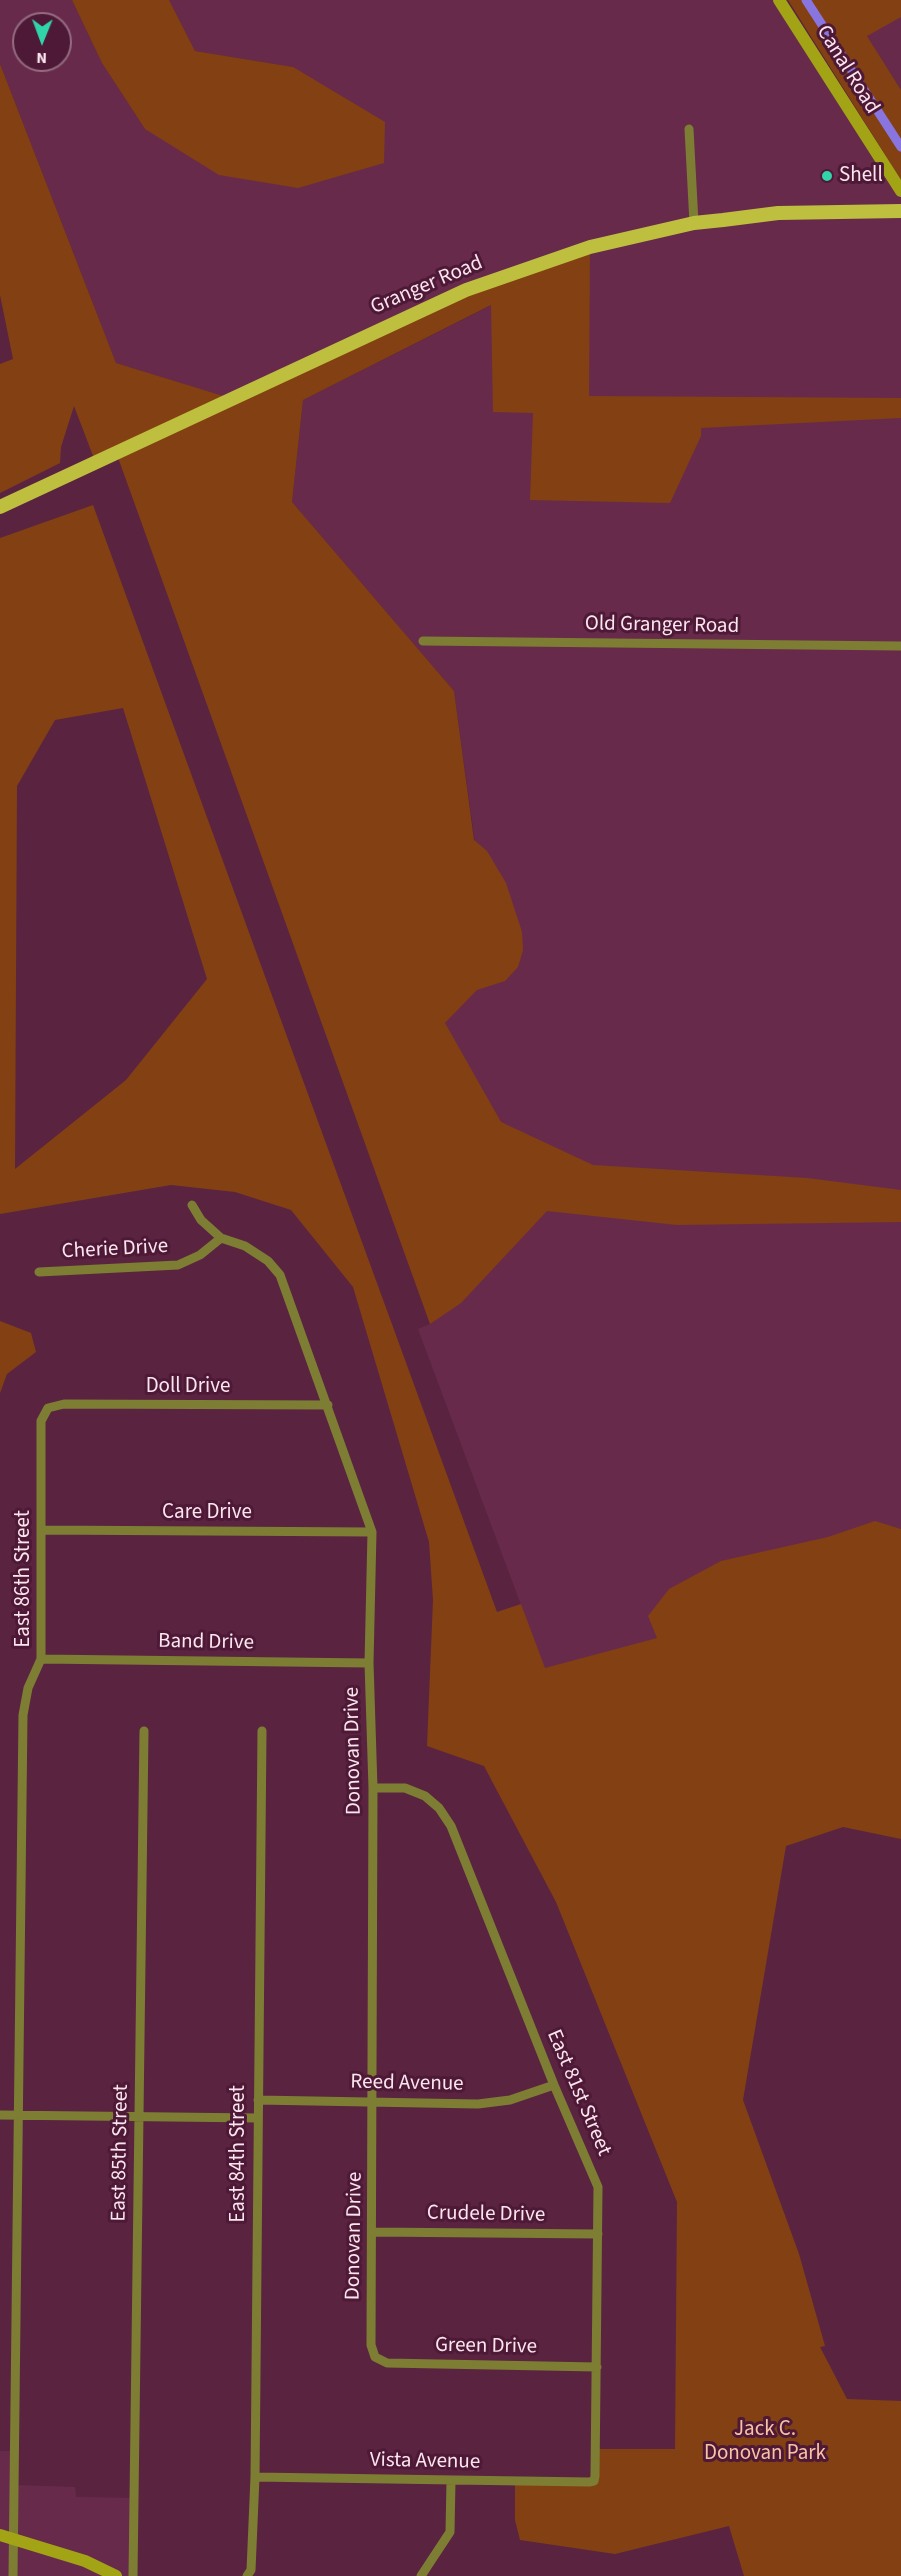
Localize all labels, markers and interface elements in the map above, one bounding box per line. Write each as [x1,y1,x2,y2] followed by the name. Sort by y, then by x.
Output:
[12,12,72,72] north arrow
[810,21,884,119] street label: Canal Road
[36,47,47,69] text: N
[839,163,883,189] place label: Shell
[820,169,834,183] marker: Shell
[367,251,487,321] street label: Granger Road
[585,612,739,640] street label: Old Granger Road
[61,1235,169,1265] street label: Cherie Drive
[146,1374,230,1400] street label: Doll Drive
[162,1500,252,1526] street label: Care Drive
[11,1510,37,1648] street label: East 86th Street
[158,1630,254,1656] street label: Band Drive
[340,1687,368,1815] street label: Donovan Drive
[540,2026,616,2160] street label: East 81st Street
[350,2070,464,2098] street label: Reed Avenue
[107,2084,135,2222] street label: East 85th Street
[226,2085,252,2223] street label: East 84th Street
[341,2172,369,2300] street label: Donovan Drive
[427,2201,545,2229] street label: Crudele Drive
[435,2334,537,2360] street label: Green Drive
[704,2417,826,2467] park label: Jack C. Donovan Park
[370,2448,480,2476] street label: Vista Avenue

